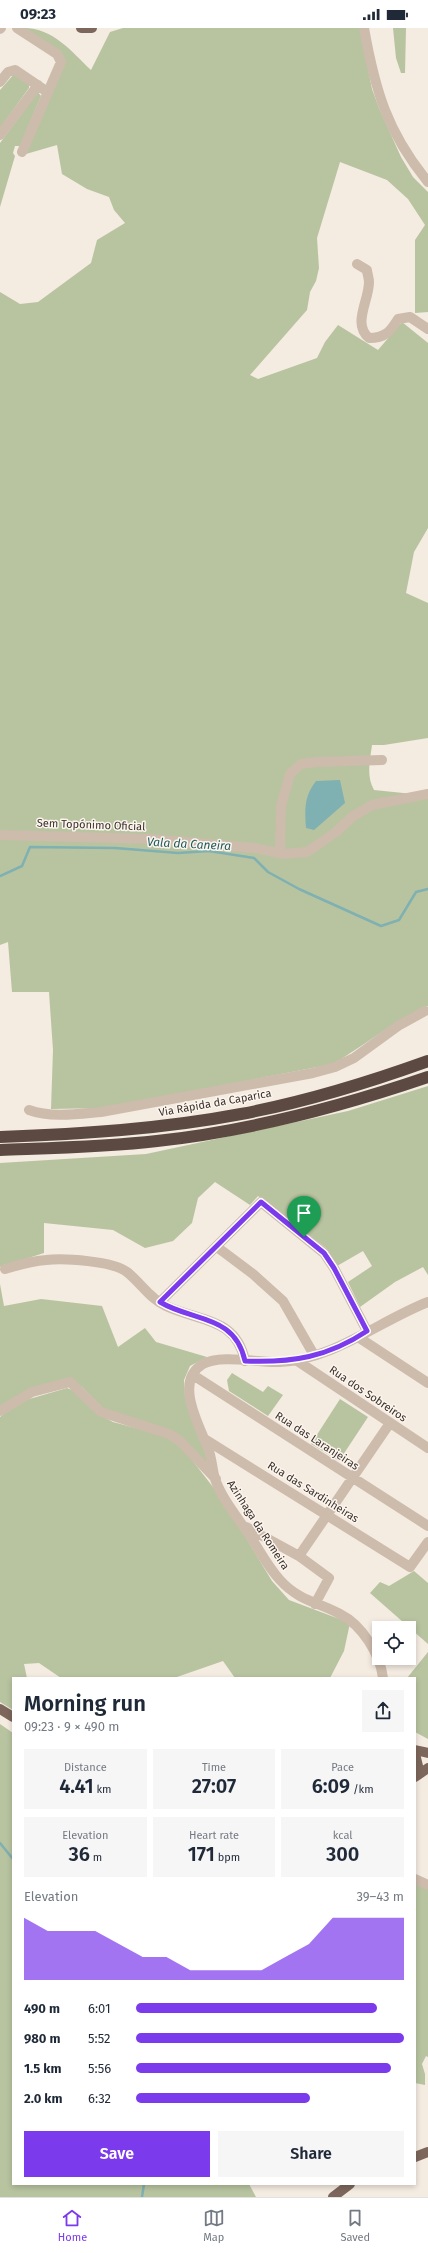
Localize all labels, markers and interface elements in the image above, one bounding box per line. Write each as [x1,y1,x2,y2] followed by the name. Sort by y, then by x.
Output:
[20,5,56,23] text: 09:23
[37,817,145,833] street label: Sem Topónimo Oficial
[147,835,232,853] water label: Vala da Caneira
[158,1087,272,1119] street label: Via Rápida da Caparica
[287,1196,321,1237] pin
[293,1202,315,1224] icon: arrive
[327,1363,409,1425] street label: Rua dos Sobreiros
[273,1409,361,1473] street label: Rua das Laranjeiras
[265,1459,361,1525] street label: Rua das Sardinheiras
[224,1478,292,1572] street label: Azinhaga da Romeira
[372,1621,416,1665] map controls
[372,1621,416,1665] button: locate
[24,1690,146,1717] text: Morning run
[362,1690,404,1732] button: share
[24,1719,119,1734] text: 09:23 · 9 × 490 m
[64,1761,107,1774] text: Distance
[202,1761,226,1774] text: Time
[331,1761,354,1774] text: Pace
[59,1774,94,1798] text: 4.41
[192,1774,236,1798] text: 27:07
[312,1774,350,1798] text: 6:09
[94,1783,111,1796] text: km
[350,1783,374,1796] text: /km
[62,1829,108,1842] text: Elevation
[189,1829,239,1842] text: Heart rate
[333,1829,353,1842] text: kcal
[68,1842,90,1866] text: 36
[188,1842,215,1866] text: 171
[326,1842,359,1866] text: 300
[90,1851,102,1864] text: m
[215,1851,240,1864] text: bpm
[24,1889,78,1904] text: Elevation
[356,1889,404,1904] text: 39–43 m
[24,2001,60,2016] text: 490 m
[88,2001,111,2016] text: 6:01
[24,2031,61,2046] text: 980 m
[88,2031,110,2046] text: 5:52
[24,2061,62,2076] text: 1.5 km
[88,2061,111,2076] text: 5:56
[24,2091,63,2106] text: 2.0 km
[88,2091,111,2106] text: 6:32
[24,2131,210,2177] button: Save
[218,2131,404,2177] button: Share
[58,2207,87,2244] tab: Home
[203,2207,225,2244] tab: Map
[340,2207,370,2244] tab: Saved

